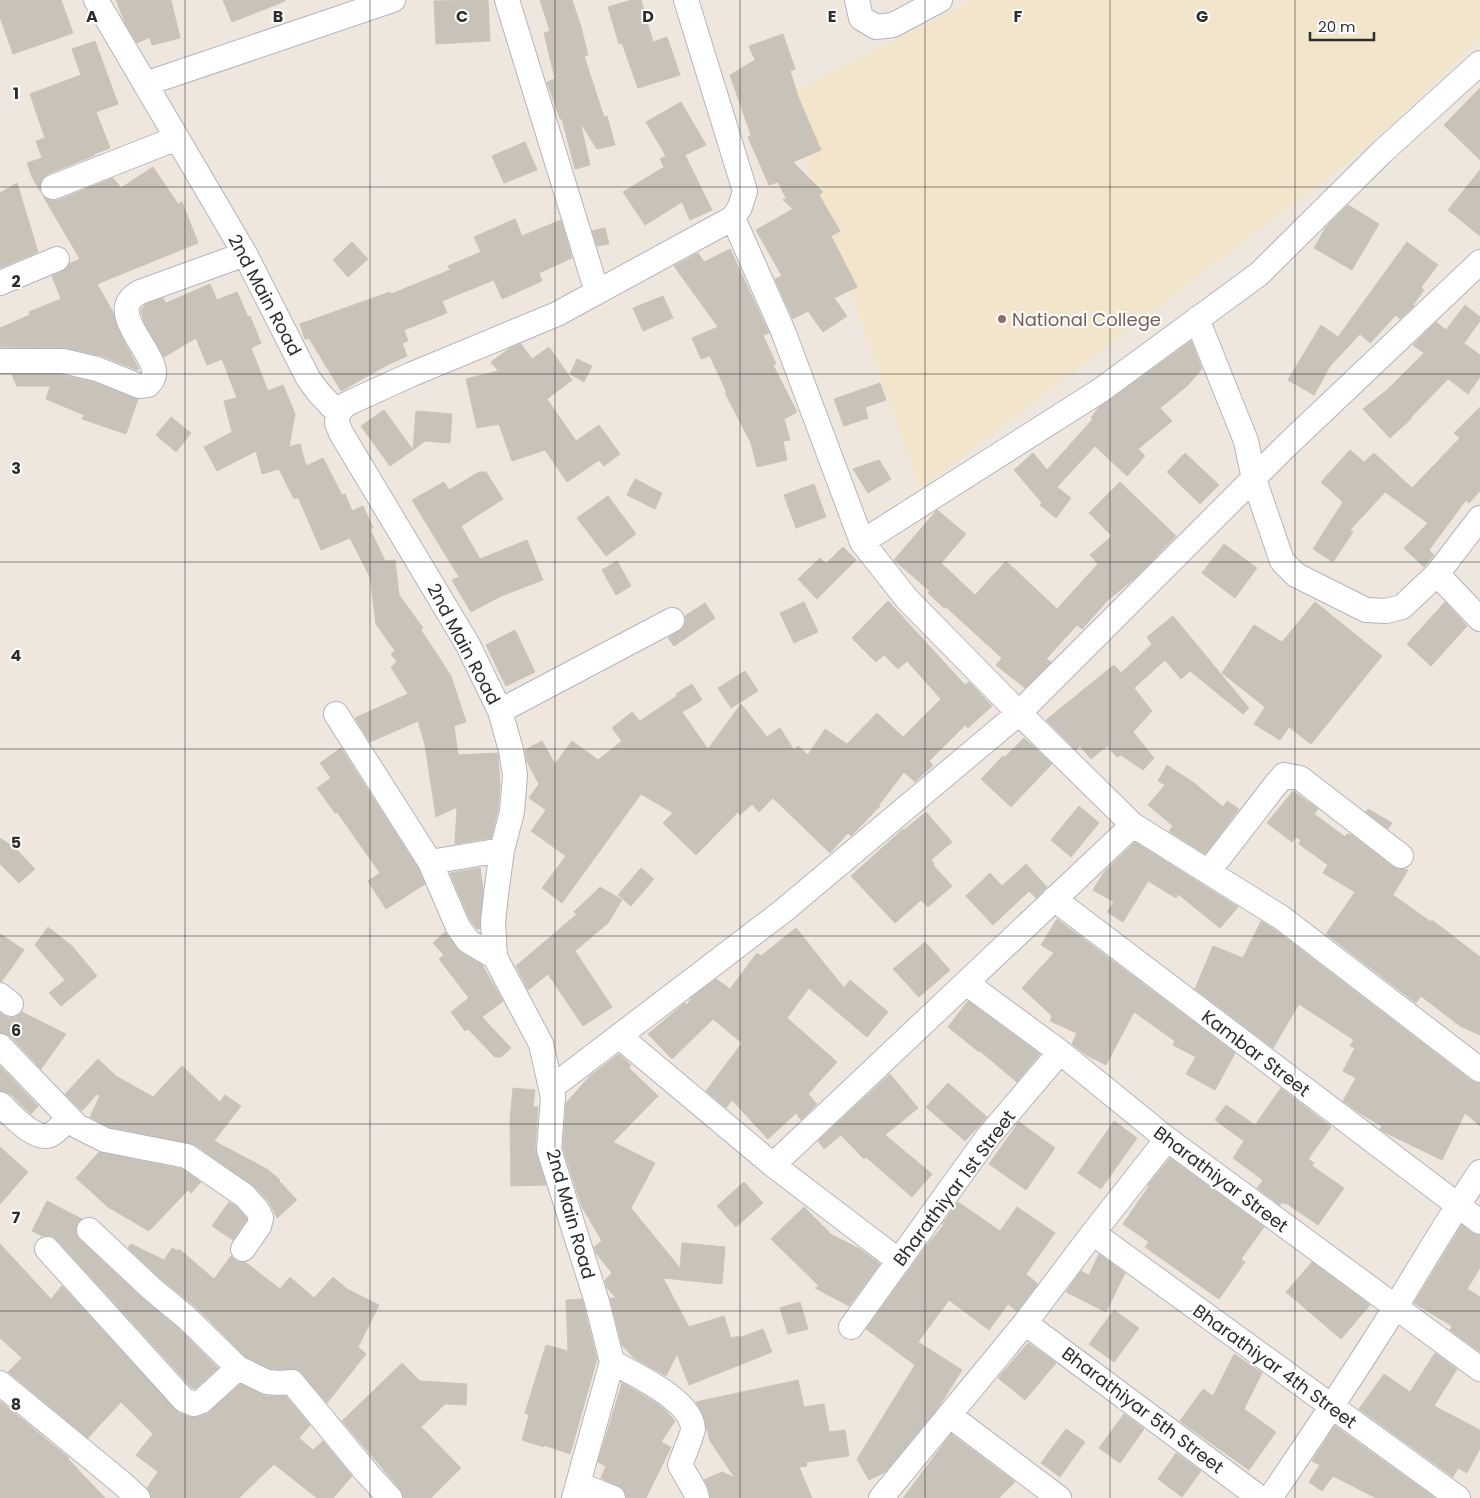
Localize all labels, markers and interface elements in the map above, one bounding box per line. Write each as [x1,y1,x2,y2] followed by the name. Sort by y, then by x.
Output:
[86,5,98,28] text: A
[273,5,283,28] text: B
[456,5,468,28] text: C
[642,5,654,28] text: D
[828,5,836,28] text: E
[1014,5,1023,28] text: F
[1196,5,1208,28] text: G
[1310,10,1374,42] scale bar
[1318,16,1356,37] text: 20 m
[13,82,19,105] text: 1
[222,230,308,360] street label: 2nd Main Road
[11,270,21,293] text: 2
[1012,307,1161,332] place label: National College
[996,313,1008,325] marker: National College
[11,457,21,480] text: 3
[421,579,507,709] street label: 2nd Main Road
[11,644,22,667] text: 4
[11,831,21,854] text: 5
[1197,1004,1315,1102] street label: Kambar Street
[11,1019,21,1042] text: 6
[887,1105,1021,1271] street label: Bharathiyar 1st Street
[1149,1120,1293,1238] street label: Bharathiyar Street
[541,1146,601,1282] street label: 2nd Main Road
[12,1206,21,1229] text: 7
[1188,1298,1362,1434] street label: Bharathiyar 4th Street
[1057,1341,1229,1479] street label: Bharathiyar 5th Street
[11,1393,21,1416] text: 8

